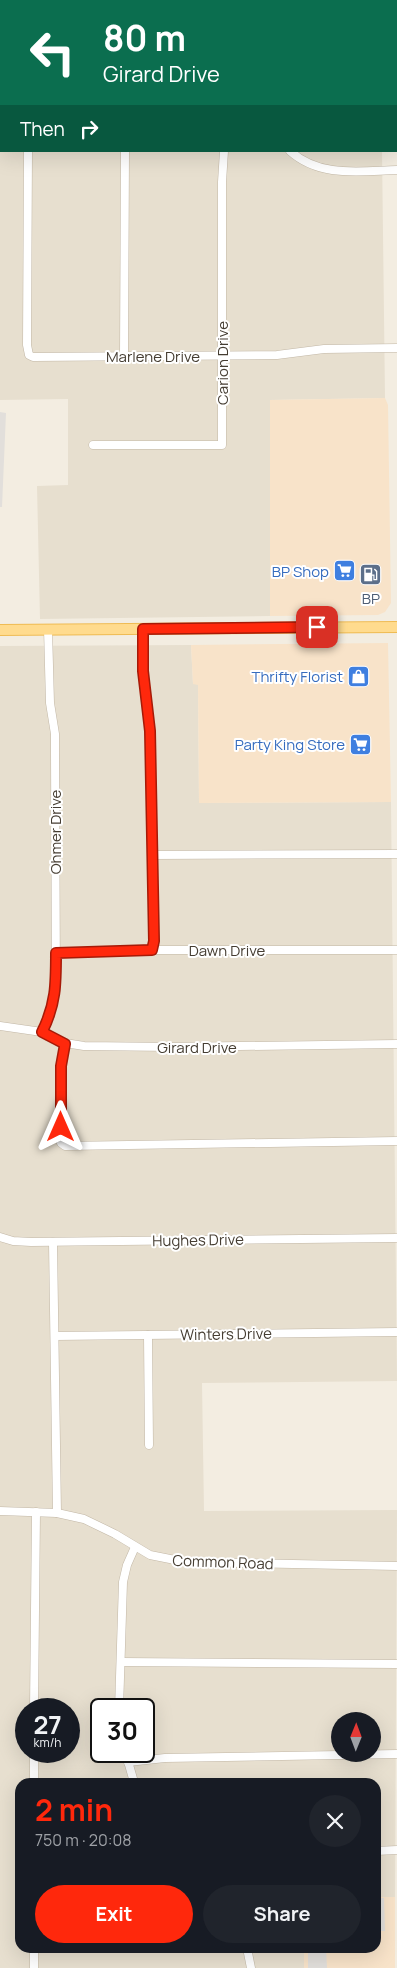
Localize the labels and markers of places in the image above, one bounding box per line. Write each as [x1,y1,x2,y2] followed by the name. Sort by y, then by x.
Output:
[333,559,357,583] supermarket icon: BP Shop
[272,561,329,582] place label: BP Shop
[359,563,383,587] fuel station icon: BP
[362,588,380,609] place label: BP
[296,606,338,648] pin
[347,664,371,688] shop icon: Thrifty Florist
[252,666,343,687] place label: Thrifty Florist
[349,732,373,756] supermarket icon: Party King Store
[235,734,345,755] place label: Party King Store

